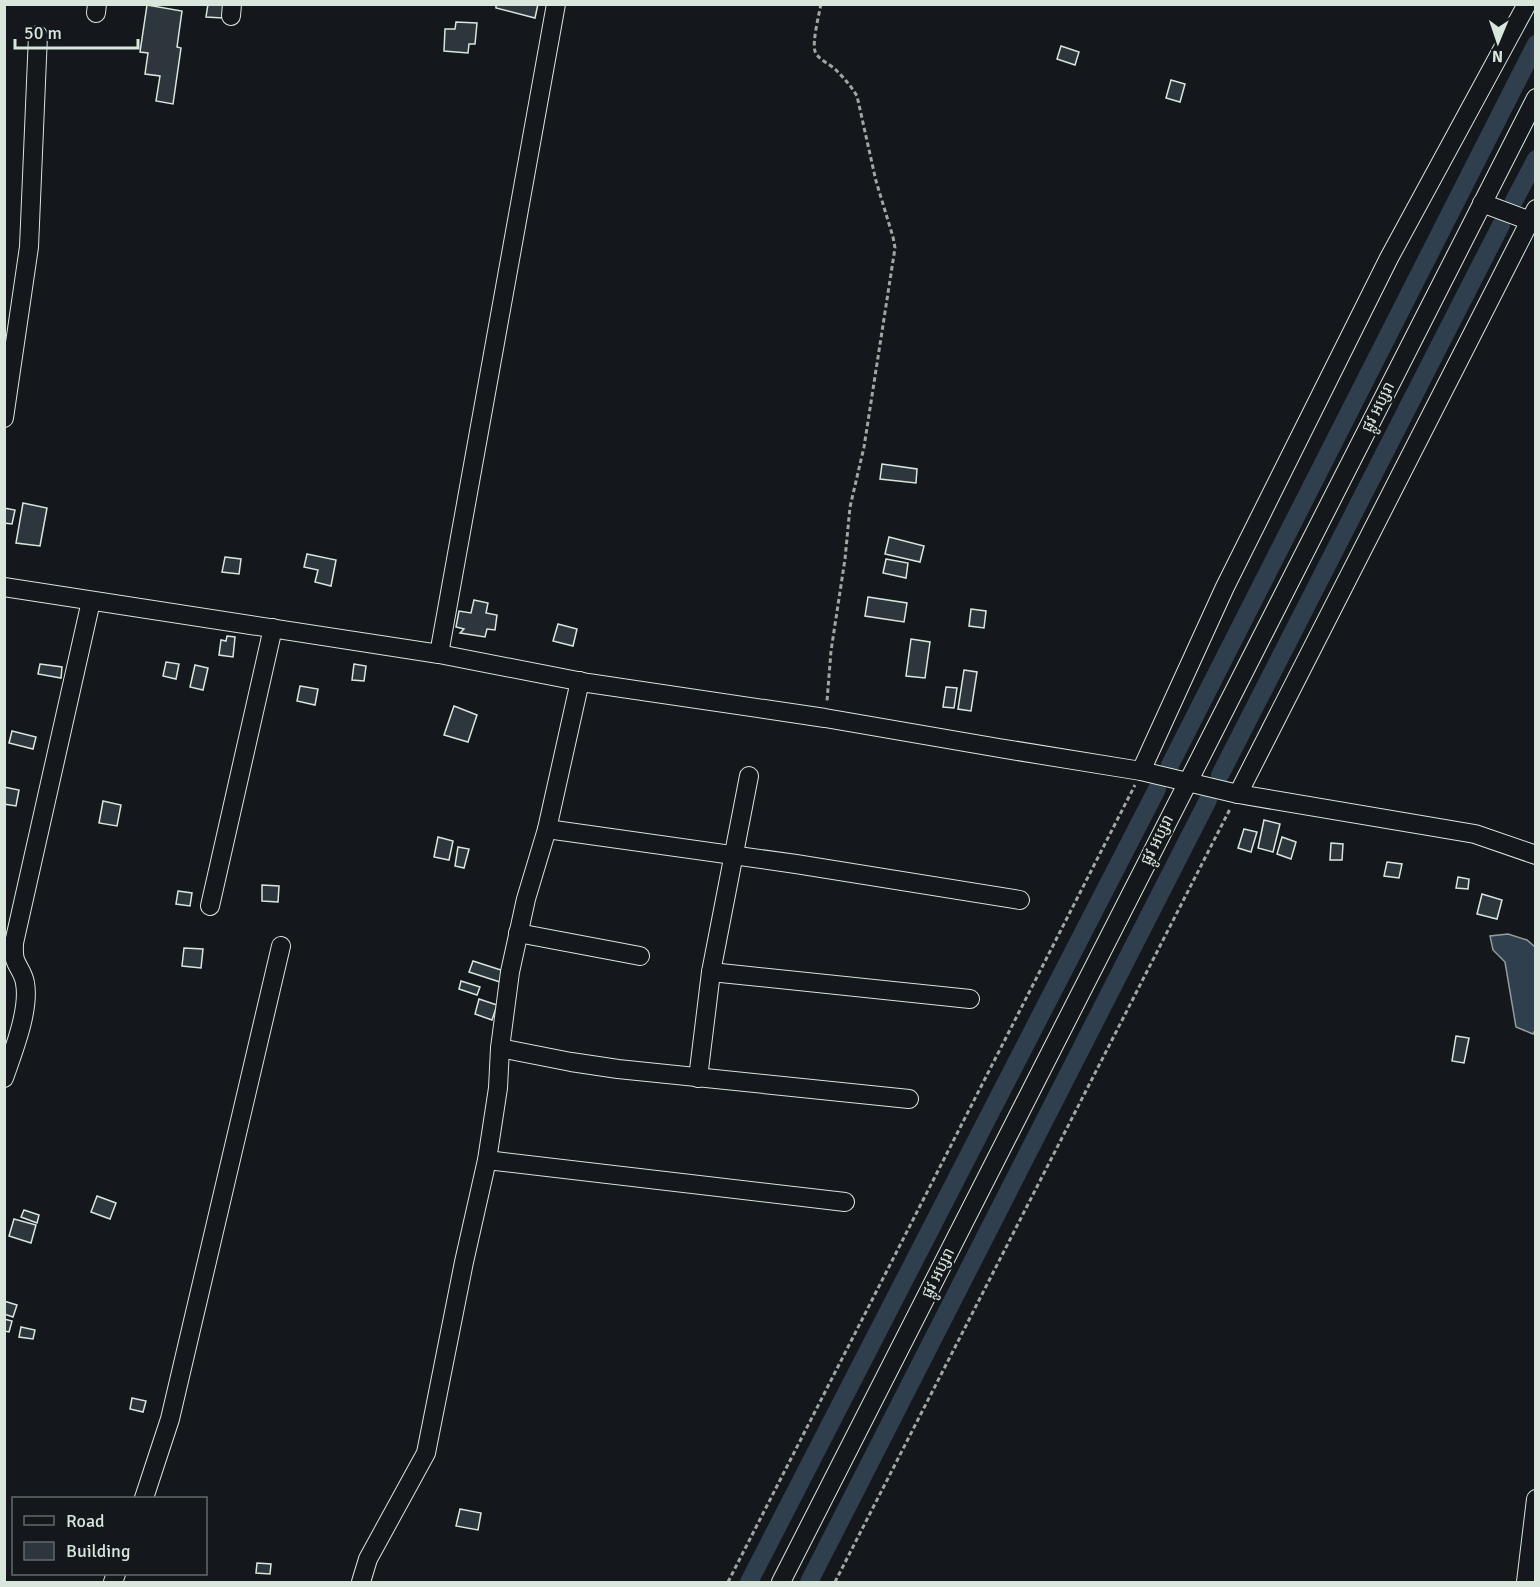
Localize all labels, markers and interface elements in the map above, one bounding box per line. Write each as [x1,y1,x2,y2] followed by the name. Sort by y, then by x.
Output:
[15,12,138,50] scale bar
[1468,12,1528,72] north arrow
[24,22,62,44] text: 50 m
[1492,46,1503,66] text: N
[1357,378,1402,437] street label: ផ្លូវ អប្សរា
[1136,811,1181,870] street label: ផ្លូវ អប្សរា
[917,1244,962,1303] street label: ផ្លូវ អប្សរា
[12,1497,207,1575] legend
[66,1510,105,1532] text: Road
[66,1540,130,1562] text: Building

